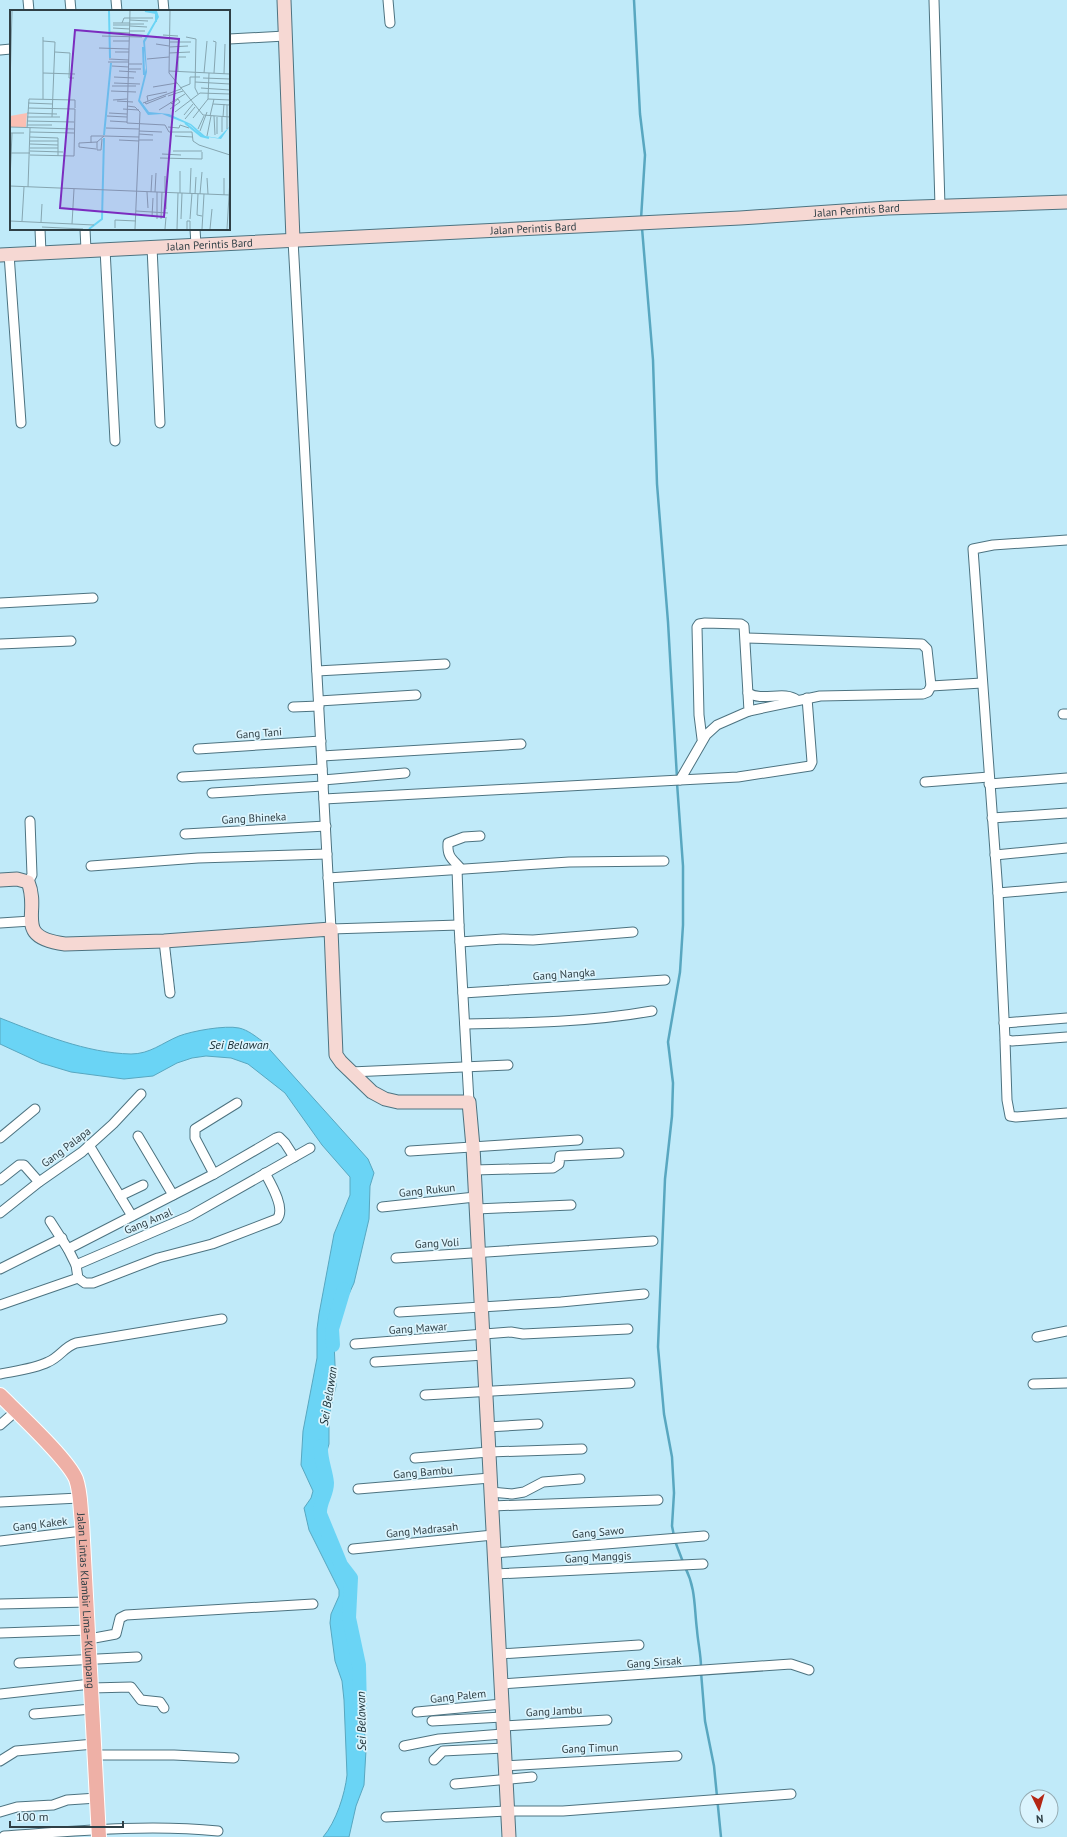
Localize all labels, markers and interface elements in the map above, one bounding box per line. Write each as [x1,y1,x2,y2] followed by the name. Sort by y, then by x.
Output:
[10,10,230,230] inset map
[812,201,900,220] street label: Jalan Perintis Bard
[489,219,577,238] street label: Jalan Perintis Bard
[165,235,253,254] street label: Jalan Perintis Bard
[236,724,283,742] street label: Gang Tani
[221,809,287,827] street label: Gang Bhineka
[532,965,596,983] street label: Gang Nangka
[209,1037,269,1052] water label: Sei Belawan
[38,1124,94,1170] street label: Gang Palapa
[398,1180,456,1200] street label: Gang Rukun
[122,1204,175,1237] street label: Gang Amal
[414,1235,460,1251] street label: Gang Voli
[388,1319,448,1337] street label: Gang Mawar
[316,1365,340,1427] water label: Sei Belawan
[393,1462,453,1482] street label: Gang Bambu
[74,1511,98,1689] street label: Jalan Lintas Klambir Lima–Klumpang
[12,1514,69,1534] street label: Gang Kakek
[385,1519,459,1541] street label: Gang Madrasah
[571,1523,625,1541] street label: Gang Sawo
[564,1548,632,1566] street label: Gang Manggis
[626,1653,683,1671] street label: Gang Sirsak
[429,1686,487,1706] street label: Gang Palem
[353,1691,369,1751] water label: Sei Belawan
[525,1703,583,1719] street label: Gang Jambu
[561,1740,619,1756] street label: Gang Timun
[1019,1789,1059,1829] north arrow
[10,1803,123,1829] scale bar
[16,1809,49,1824] text: 100 m
[1036,1812,1044,1826] text: N

